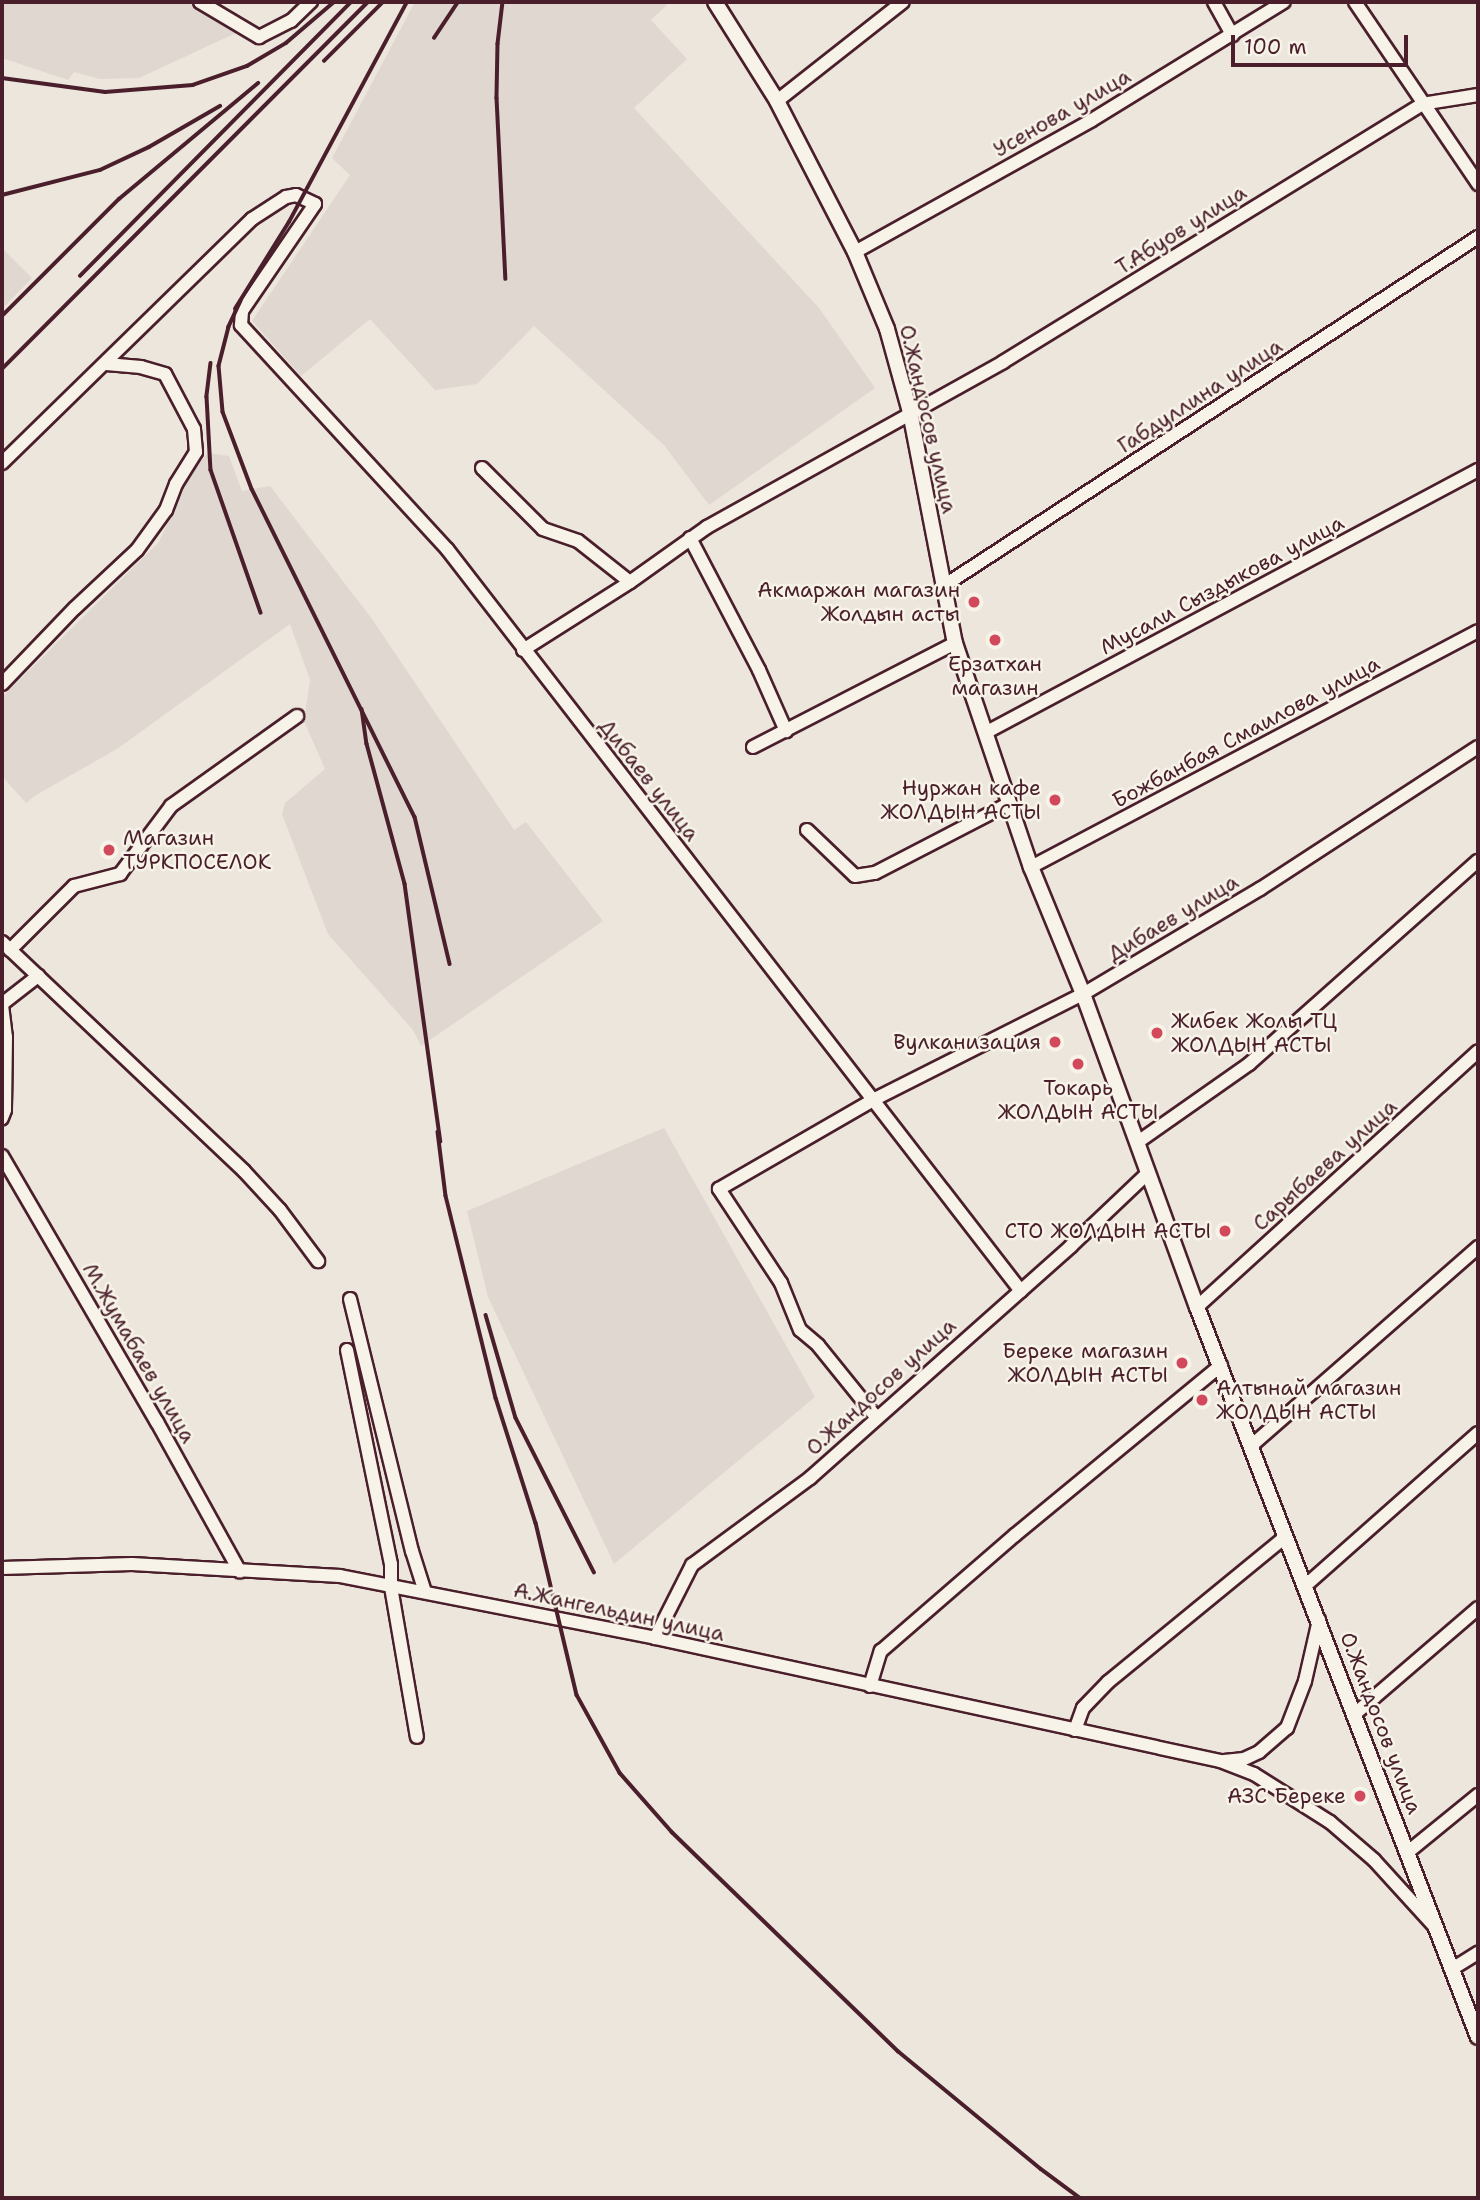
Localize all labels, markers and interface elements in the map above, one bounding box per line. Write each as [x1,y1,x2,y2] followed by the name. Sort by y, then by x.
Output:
[1235,21,1412,65] scale bar
[1244,33,1307,61] text: 100 m
[989,64,1135,162] street label: Усенова улица
[1111,180,1251,280] street label: Т.Абуов улица
[894,322,962,516] street label: О.Жандосов улица
[1113,333,1287,459] street label: Габдуллина улица
[1096,510,1348,660] street label: Мусали Сыздыкова улица
[757,577,960,627] place label: Акмаржан магазин Жолдын асты
[966,594,982,610] marker: Акмаржан магазин Жолдын асты
[987,632,1003,648] marker: Ерзатхан магазин
[948,651,1042,701] place label: Ерзатхан магазин
[1108,651,1384,813] street label: Божбанбая Смаилова улица
[593,714,705,846] street label: Дибаев улица
[881,775,1041,825] place label: Нуржан кафе ЖОЛДЫН АСТЫ
[1047,792,1063,808] marker: Нуржан кафе ЖОЛДЫН АСТЫ
[123,825,271,875] place label: Магазин ТУРКПОСЕЛОК
[101,842,117,858] marker: Магазин ТУРКПОСЕЛОК
[1103,869,1243,967] street label: Дибаев улица
[1171,1008,1337,1058] place label: Жибек Жолы ТЦ ЖОЛДЫН АСТЫ
[1149,1025,1165,1041] marker: Жибек Жолы ТЦ ЖОЛДЫН АСТЫ
[893,1029,1041,1055] place label: Вулканизация
[1047,1034,1063,1050] marker: Вулканизация
[1070,1056,1086,1072] marker: Токарь ЖОЛДЫН АСТЫ
[998,1075,1158,1125] place label: Токарь ЖОЛДЫН АСТЫ
[1248,1094,1402,1236] street label: Сарыбаева улица
[1004,1218,1211,1244] place label: СТО ЖОЛДЫН АСТЫ
[1217,1223,1233,1239] marker: СТО ЖОЛДЫН АСТЫ
[77,1258,201,1448] street label: М.Жумабаев улица
[801,1313,961,1461] street label: О.Жандосов улица
[1002,1338,1168,1388] place label: Береке магазин ЖОЛДЫН АСТЫ
[1174,1355,1190,1371] marker: Береке магазин ЖОЛДЫН АСТЫ
[1216,1375,1401,1425] place label: Алтынай магазин ЖОЛДЫН АСТЫ
[1194,1392,1210,1408] marker: Алтынай магазин ЖОЛДЫН АСТЫ
[511,1577,727,1647] street label: А.Жангельдин улица
[1335,1629,1427,1817] street label: О.Жандосов улица
[1227,1783,1346,1809] place label: АЗС Береке
[1352,1788,1368,1804] marker: АЗС Береке

